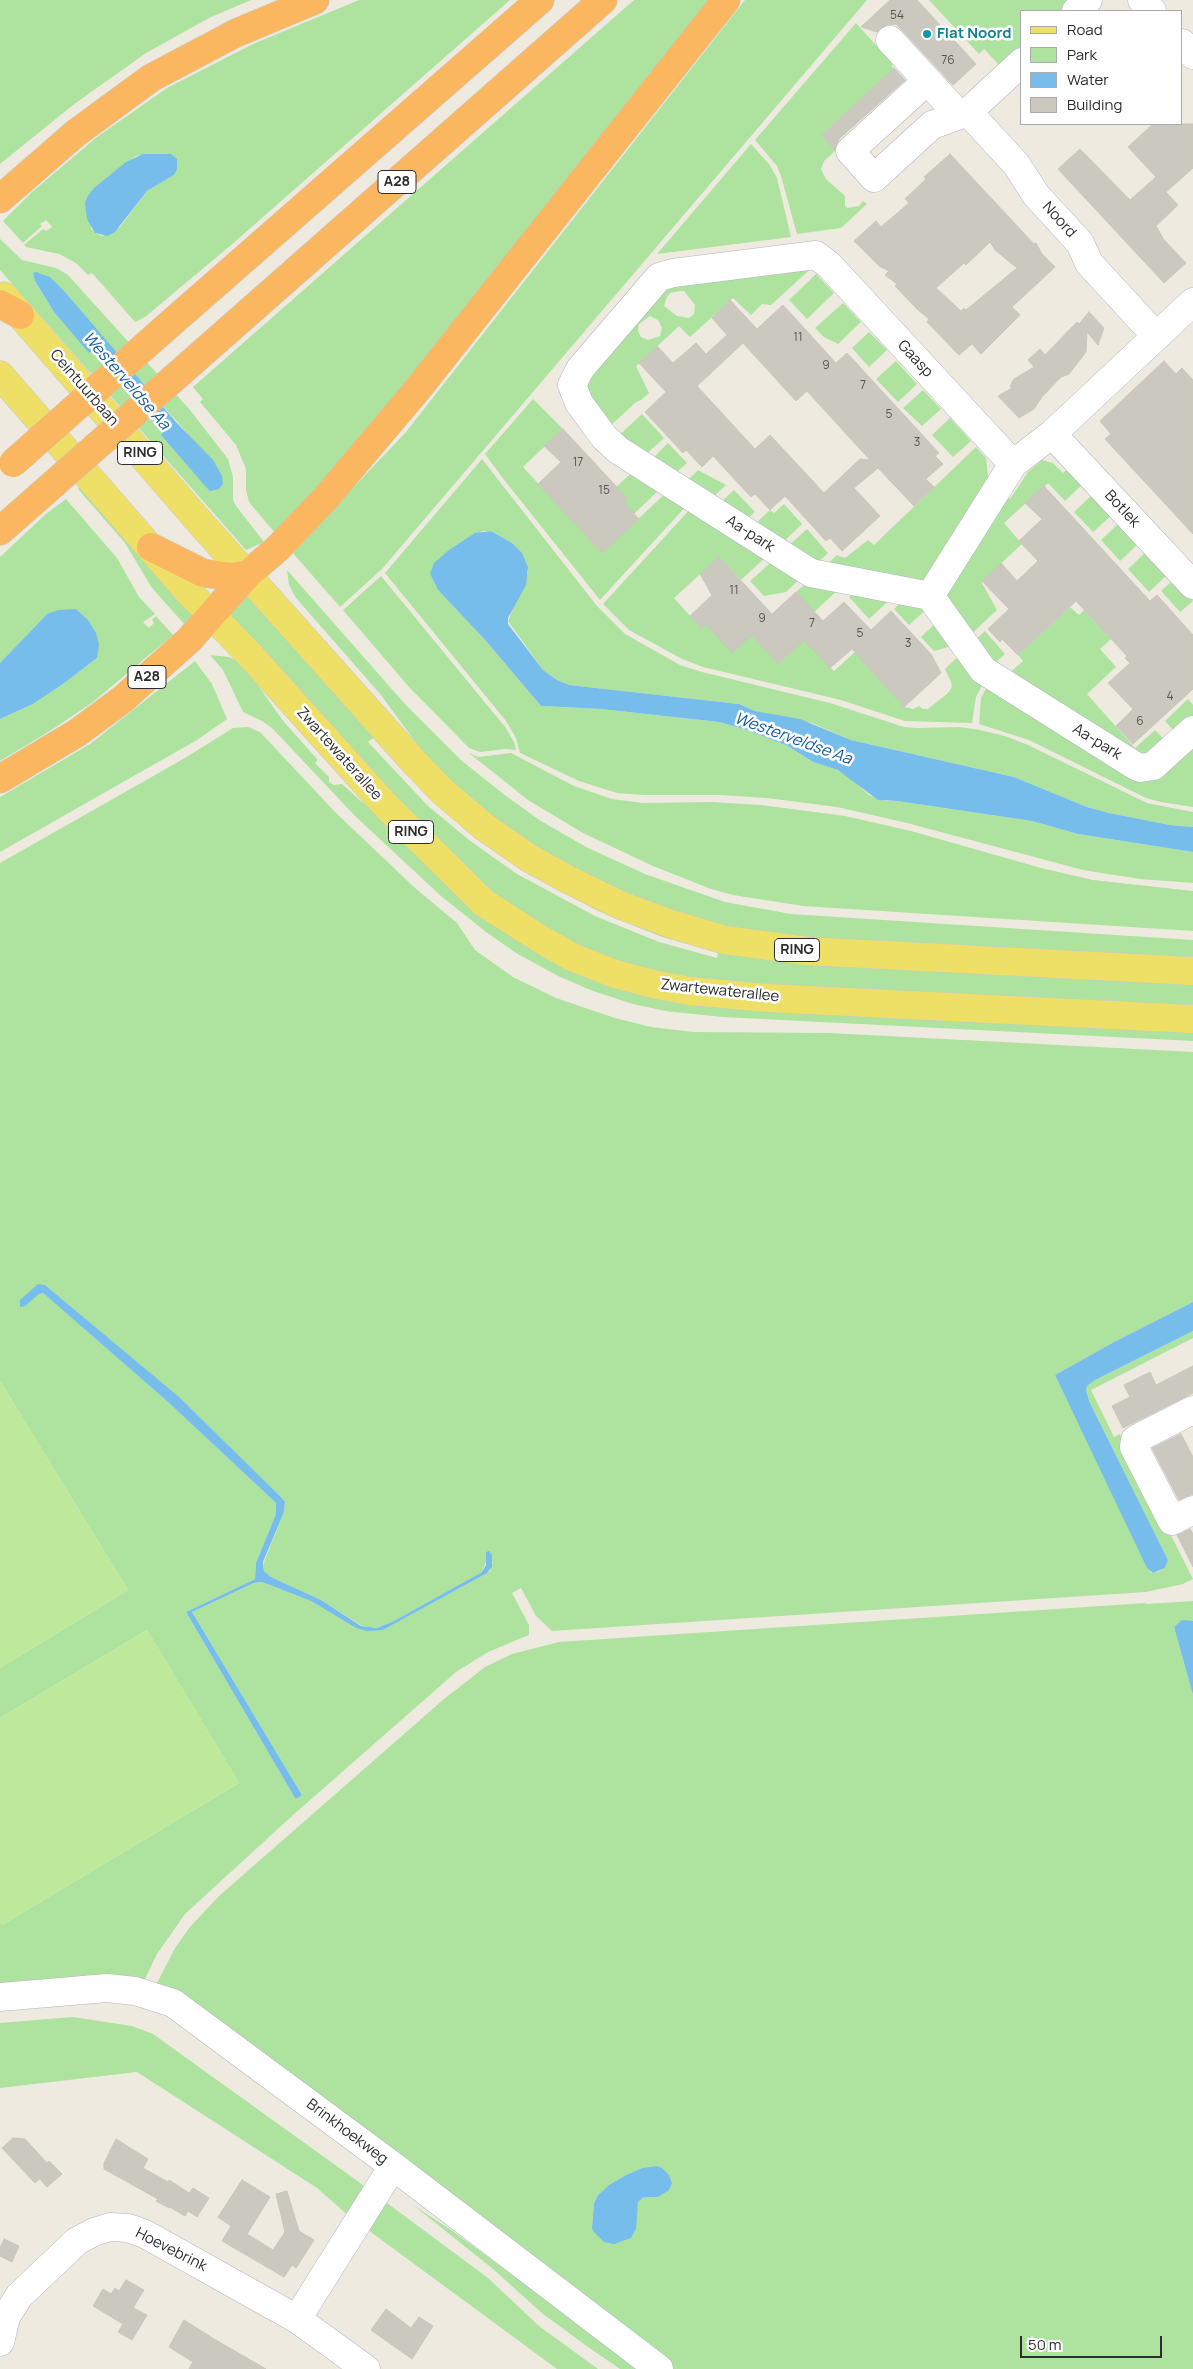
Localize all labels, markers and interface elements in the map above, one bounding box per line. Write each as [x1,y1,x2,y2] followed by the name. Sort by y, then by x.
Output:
[890,9,904,23] house number: 54
[1020,10,1183,125] legend
[1067,19,1103,40] text: Road
[937,25,1012,43] place label: Flat Noord
[921,28,933,40] marker: Flat Noord
[1067,44,1097,65] text: Park
[941,54,955,68] house number: 76
[1067,69,1109,90] text: Water
[1067,94,1122,115] text: Building
[378,170,416,193] road number: A28
[1038,198,1080,242] street label: Noord
[78,328,174,434] water label: Westerveldse Aa
[793,331,803,345] house number: 11
[893,337,937,381] street label: Gaasp
[46,346,122,430] street label: Ceintuurbaan
[822,359,830,373] house number: 9
[860,379,866,393] house number: 7
[886,408,892,422] house number: 5
[914,436,920,450] house number: 3
[118,442,162,464] road number: RING
[573,456,583,470] house number: 17
[598,484,610,498] house number: 15
[1100,487,1144,531] street label: Botlek
[722,512,778,556] street label: Aa-park
[729,584,739,598] house number: 11
[758,612,766,626] house number: 9
[809,617,815,631] house number: 7
[857,627,863,641] house number: 5
[905,637,911,651] house number: 3
[128,666,166,689] road number: A28
[1166,690,1174,704] house number: 4
[292,704,386,804] street label: Zwartewaterallee
[732,709,854,769] water label: Westerveldse Aa
[1136,715,1144,729] house number: 6
[1069,720,1125,764] street label: Aa-park
[388,820,434,844] road number: RING
[774,938,820,962] road number: RING
[660,976,780,1006] street label: Zwartewaterallee
[303,2096,391,2168] street label: Brinkhoekweg
[132,2224,210,2276] street label: Hoevebrink
[1023,2326,1166,2358] scale bar
[1028,2334,1062,2355] text: 50 m

